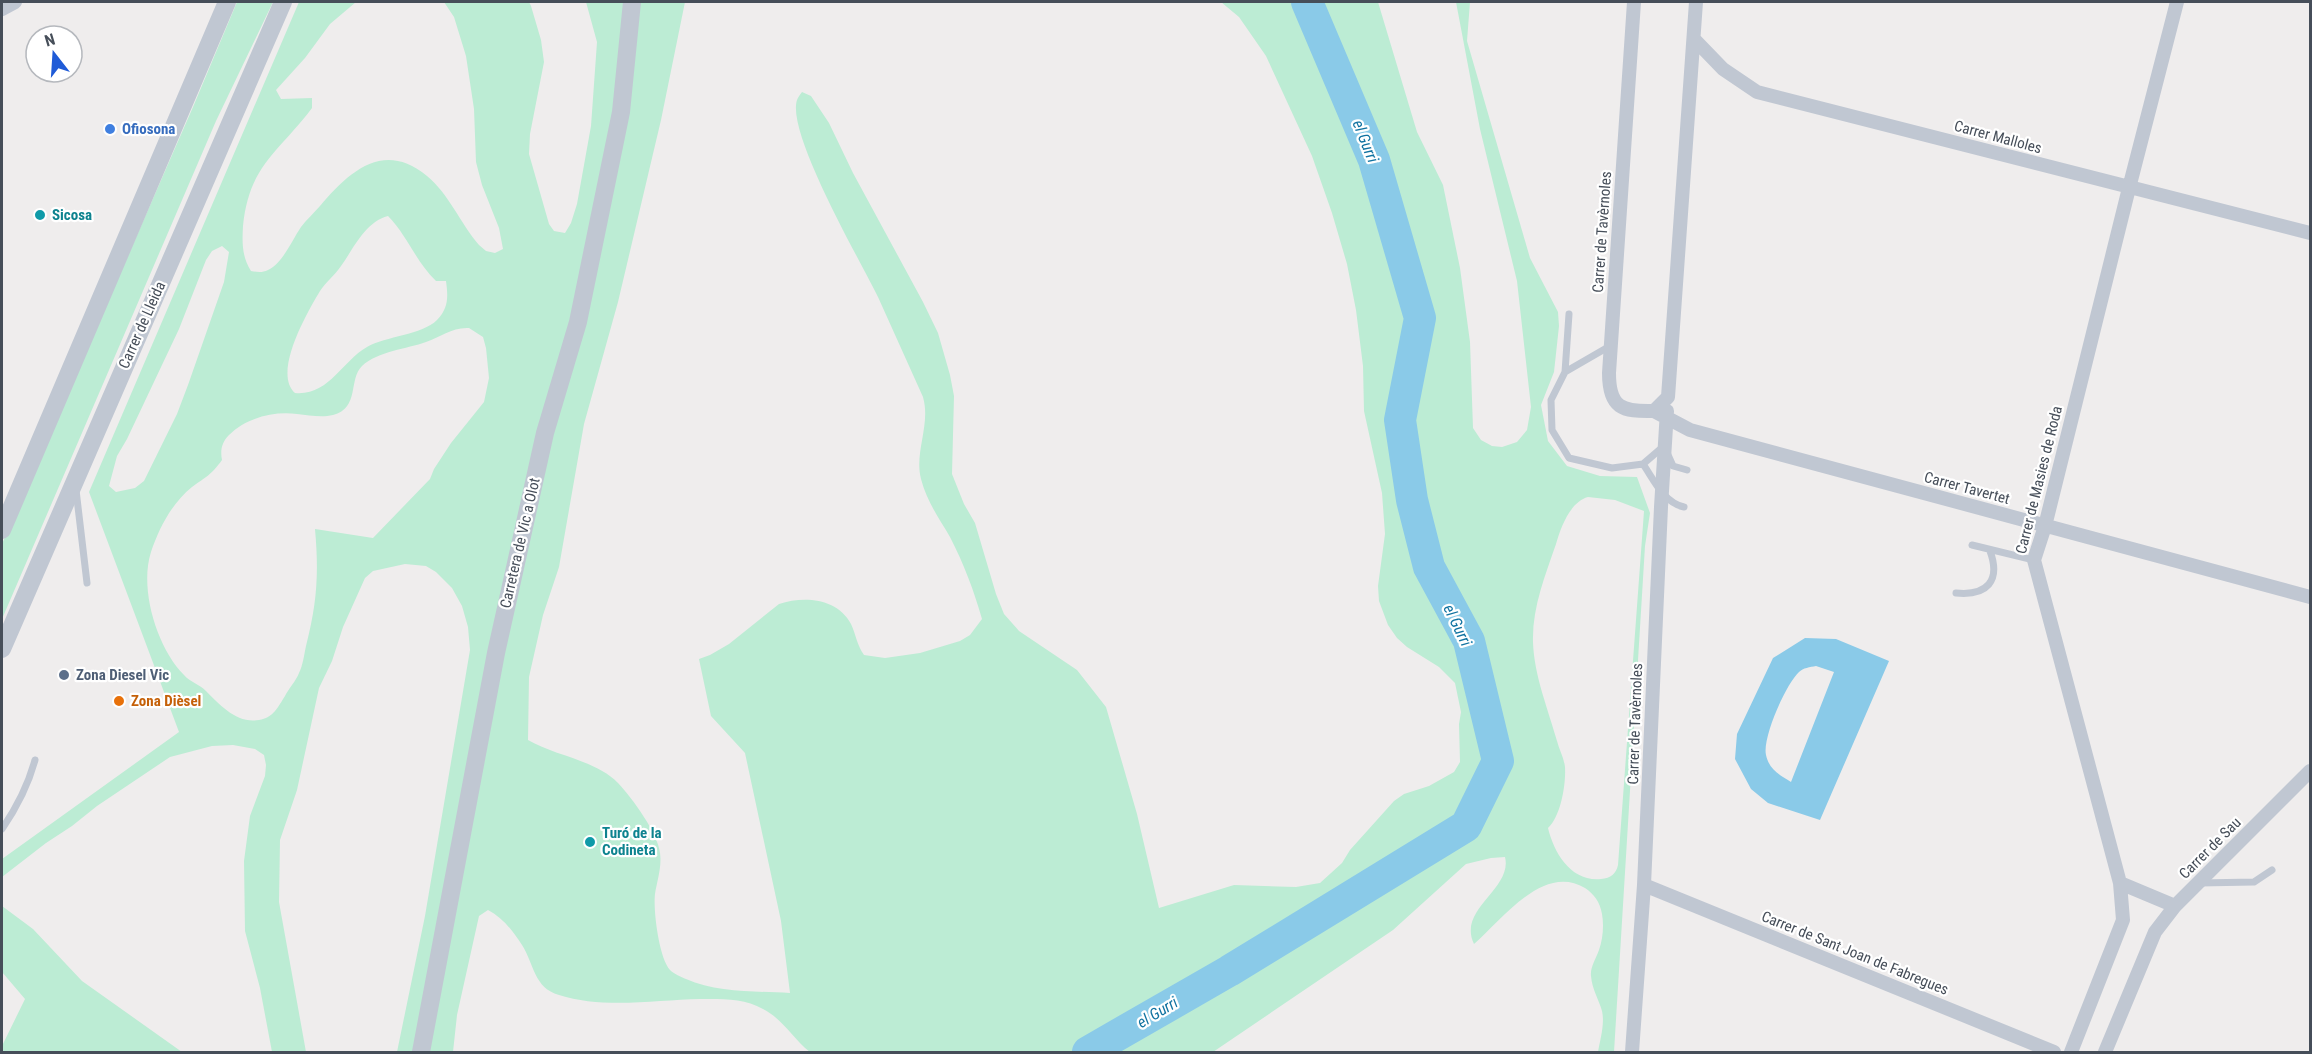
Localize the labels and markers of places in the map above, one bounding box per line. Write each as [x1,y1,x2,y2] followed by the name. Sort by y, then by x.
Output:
[122,120,175,138] place label: Ofiosona
[103,122,117,136] marker: Ofiosona
[52,206,92,224] place label: Sicosa
[33,208,47,222] marker: Sicosa
[76,666,169,684] place label: Zona Diesel Vic
[57,668,71,682] marker: Zona Diesel Vic
[131,692,201,710] place label: Zona Dièsel
[112,694,126,708] marker: Zona Dièsel
[602,824,662,859] place label: Turó de la Codineta
[583,835,597,849] marker: Turó de la Codineta

